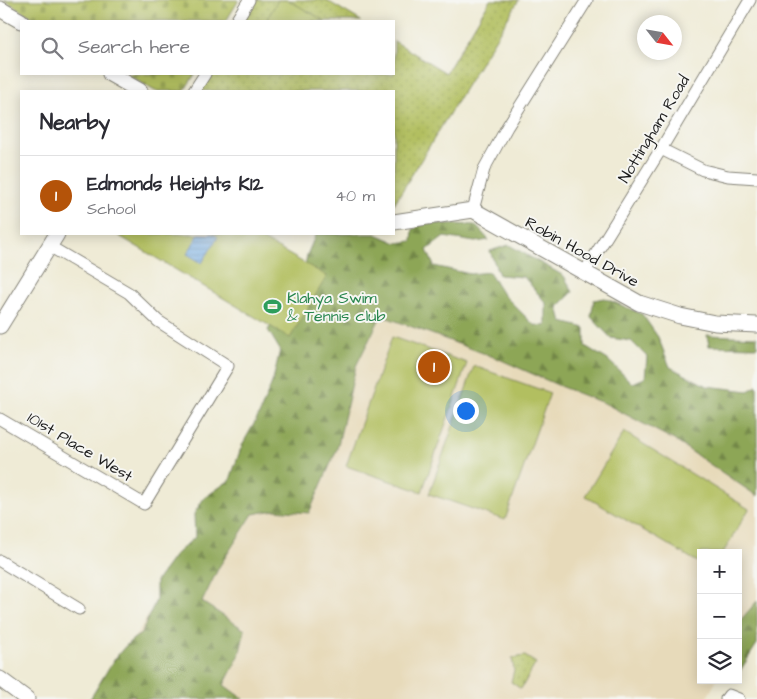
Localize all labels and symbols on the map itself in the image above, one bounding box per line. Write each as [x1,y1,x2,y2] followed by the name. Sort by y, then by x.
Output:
[637,15,682,60] north arrow
[613,71,696,188] street label: Nottingham Road
[521,212,643,293] street label: Robin Hood Drive
[287,287,385,327] place label: Klahya Swim & Tennis club
[263,297,283,317] sports icon: Klahya Swim & Tennis club
[418,348,450,386] pin: 1
[453,398,479,424] your location
[23,407,137,487] street label: 101st Place West

